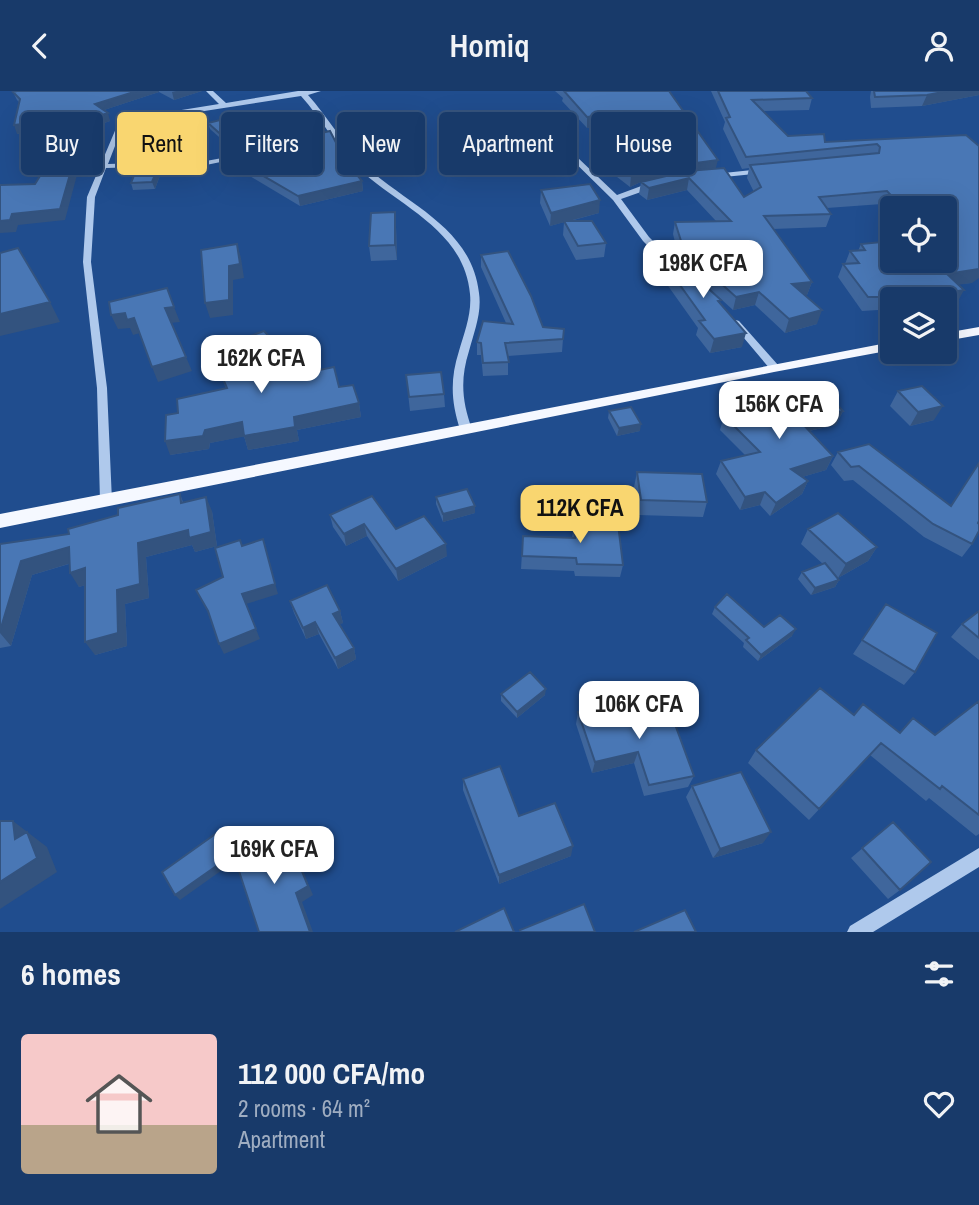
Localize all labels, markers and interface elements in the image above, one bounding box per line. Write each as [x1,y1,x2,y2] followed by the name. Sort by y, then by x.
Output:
[449,24,530,67] text: Homiq
[21,27,59,65] icon: back
[920,27,958,65] icon: person
[21,112,103,175] chip: Buy
[117,112,207,175] chip: Rent
[221,112,323,175] chip: Filters
[337,112,425,175] chip: New
[439,112,577,175] chip: Apartment
[591,112,696,175] chip: House
[880,196,957,364] map controls
[880,196,957,273] button: locate
[631,241,775,300] pin: 198K CFA
[659,247,747,278] text: 198K CFA
[880,287,957,364] button: layers
[189,335,333,395] pin: 162K CFA
[217,342,305,373] text: 162K CFA
[707,381,851,441] pin: 156K CFA
[735,388,823,419] text: 156K CFA
[508,485,652,545] pin: 112K CFA
[536,492,624,523] text: 112K CFA
[567,681,711,741] pin: 106K CFA
[595,688,683,719] text: 106K CFA
[202,827,346,886] pin: 169K CFA
[230,833,318,864] text: 169K CFA
[21,954,121,994] text: 6 homes
[920,955,958,993] icon: filters
[238,1053,425,1093] text: 112 000 CFA/mo
[77,1062,161,1146] icon: home
[920,1085,958,1123] icon: heart
[238,1093,370,1124] text: 2 rooms · 64 m²
[238,1124,325,1155] text: Apartment

